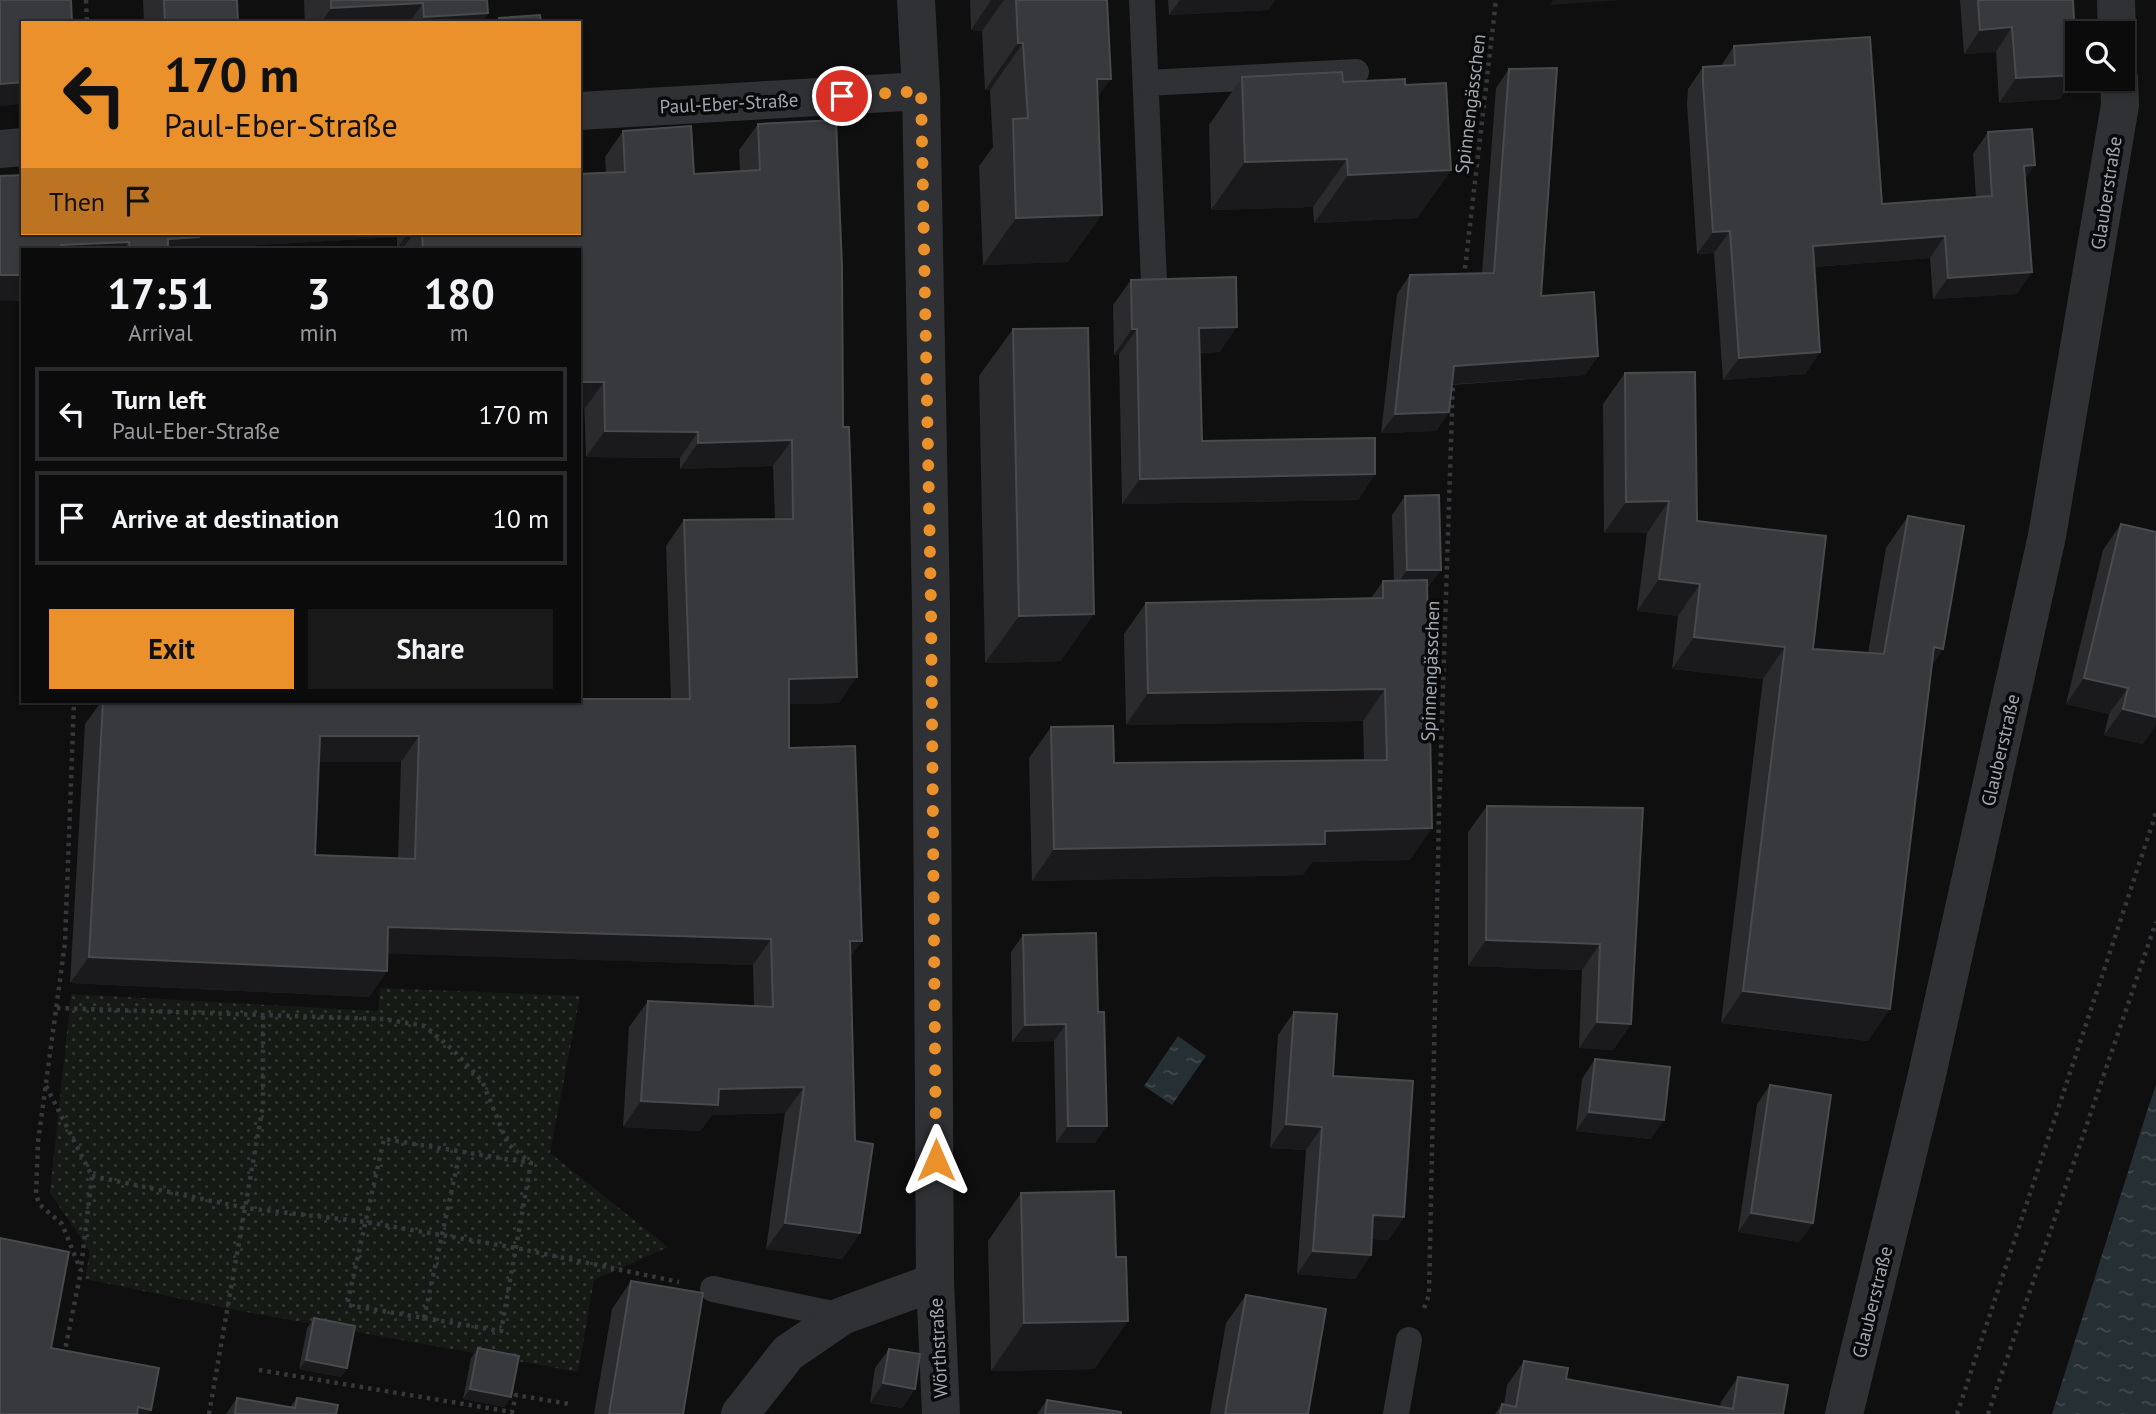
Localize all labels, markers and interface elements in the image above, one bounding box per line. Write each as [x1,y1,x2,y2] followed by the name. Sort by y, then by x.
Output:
[2065,21,2135,91] map controls
[2065,21,2135,91] button: search
[1450,33,1490,175] street label: Spinnengässchen
[164,42,299,106] text: 170 m
[49,49,140,140] icon: left
[812,66,872,126] pin
[823,77,861,115] icon: arrive
[659,87,799,119] street label: Paul-Eber-Straße
[164,104,398,146] text: Paul-Eber-Straße
[2085,135,2127,251] street label: Glauberstraße
[119,182,157,220] icon: arrive
[49,185,105,218] text: Then
[107,266,214,321] text: 17:51
[307,266,330,321] text: 3
[423,266,495,321] text: 180
[128,318,193,347] text: Arrival
[300,318,337,347] text: min
[450,318,468,347] text: m
[112,383,206,416] text: Turn left
[53,395,91,433] icon: left
[478,398,549,431] text: 170 m
[112,416,280,445] text: Paul-Eber-Straße
[53,499,91,537] icon: arrive
[112,502,339,535] text: Arrive at destination
[493,502,549,535] text: 10 m
[1416,600,1444,742] street label: Spinnengässchen
[49,609,294,689] button: Exit
[308,609,553,689] button: Share
[1975,692,2025,808] street label: Glauberstraße
[899,1123,973,1197] position arrow
[1847,1244,1897,1360] street label: Glauberstraße
[923,1297,953,1399] street label: Wörthstraße

